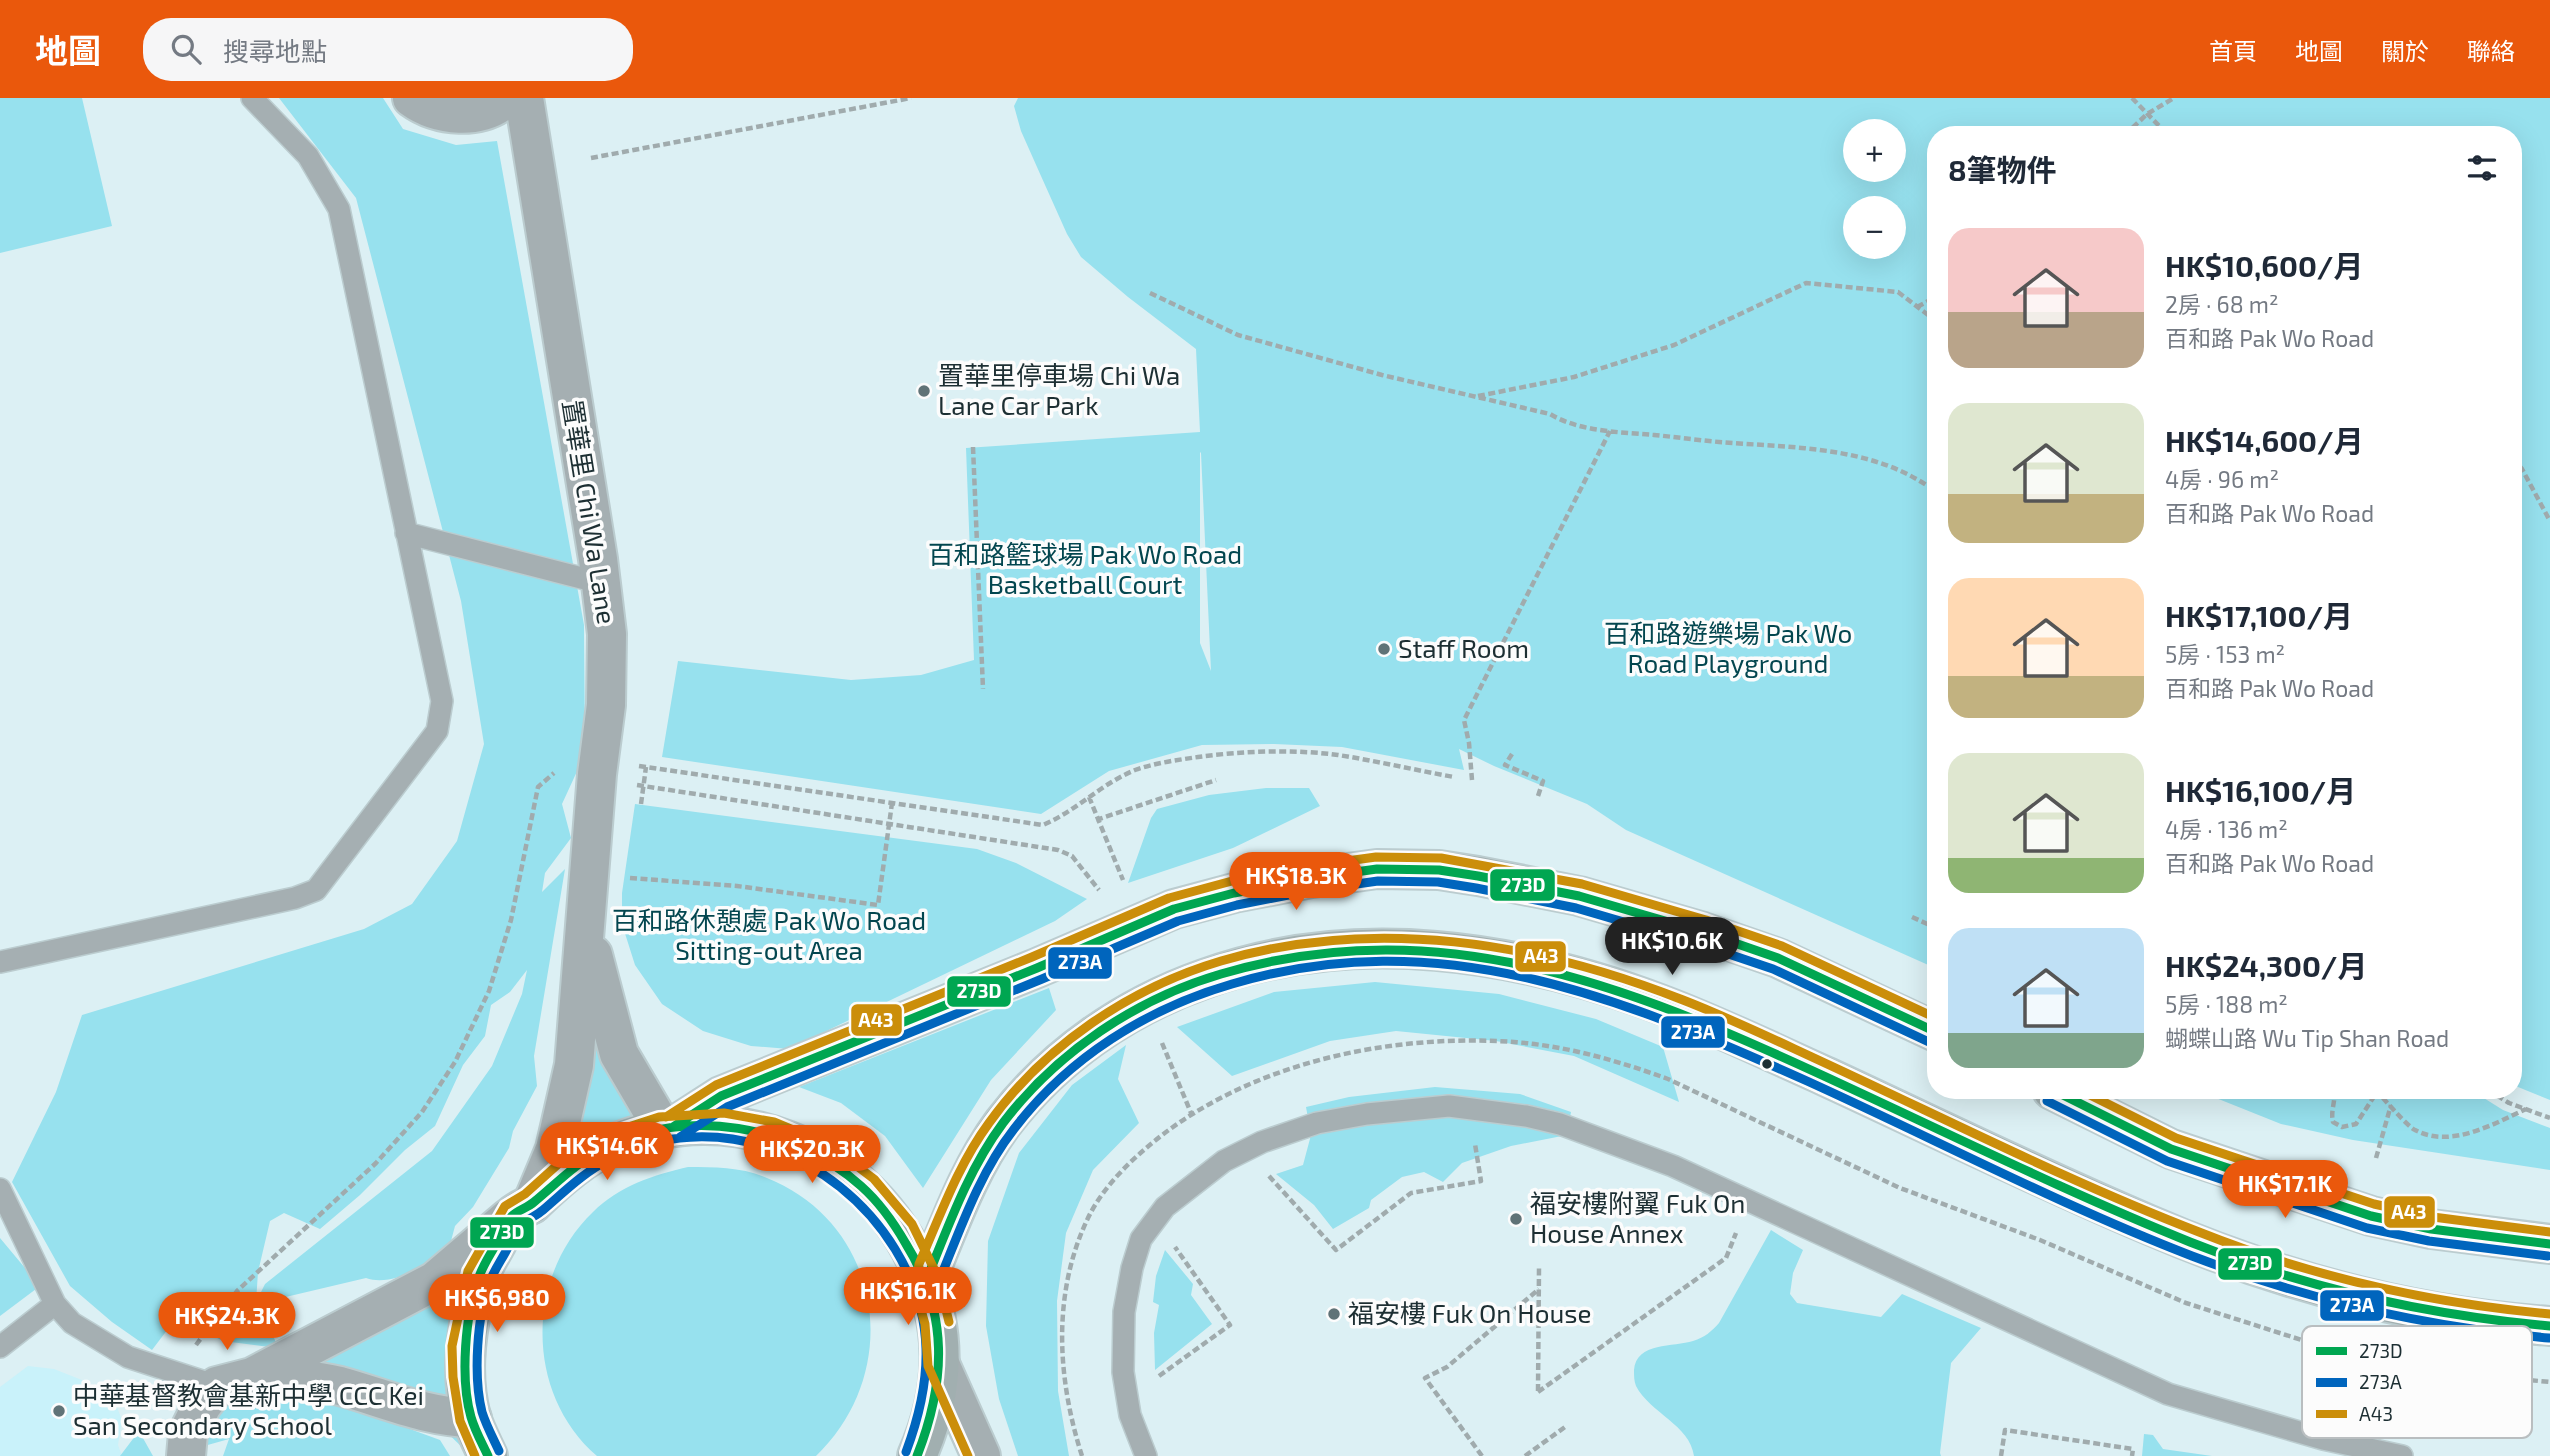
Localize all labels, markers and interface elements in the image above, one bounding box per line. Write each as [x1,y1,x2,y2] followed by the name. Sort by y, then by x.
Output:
[143,18,633,81] search box
[35,30,101,70] text: 地圖
[167,30,205,68] icon: search
[223,35,327,66] text: 搜尋地點
[2209,36,2257,65] text: 首頁
[2295,36,2343,65] text: 地圖
[2381,36,2429,65] text: 關於
[2467,36,2515,65] text: 聯絡
[1843,119,1906,259] map controls
[1843,119,1906,182] button: +
[2463,149,2501,187] icon: filters
[1948,151,2057,187] text: 8筆物件
[1843,196,1906,259] button: −
[2165,247,2363,283] text: HK$10,600/月
[2004,256,2088,340] icon: home
[2165,290,2279,318] text: 2房 · 68 m²
[2165,324,2374,352] text: 百和路 Pak Wo Road
[938,359,1180,420] place label: 置華里停車場 Chi Wa Lane Car Park
[916,383,932,399] marker: 置華里停車場 Chi Wa Lane Car Park
[557,397,624,626] street label: 置華里 Chi Wa Lane
[2165,422,2364,458] text: HK$14,600/月
[2004,431,2088,515] icon: home
[2165,465,2279,493] text: 4房 · 96 m²
[2165,499,2374,527] text: 百和路 Pak Wo Road
[928,538,1242,599] park label: 百和路籃球場 Pak Wo Road Basketball Court
[2165,597,2353,633] text: HK$17,100/月
[2004,606,2088,690] icon: home
[1604,617,1852,678] park label: 百和路遊樂場 Pak Wo Road Playground
[1398,632,1529,663] place label: Staff Room
[2165,640,2285,668] text: 5房 · 153 m²
[1376,641,1392,657] marker: Staff Room
[2165,674,2374,702] text: 百和路 Pak Wo Road
[2165,772,2356,808] text: HK$16,100/月
[2004,781,2088,865] icon: home
[2165,815,2288,843] text: 4房 · 136 m²
[2165,849,2374,877] text: 百和路 Pak Wo Road
[1224,852,1368,912] pin: HK$18.3K
[1245,861,1347,889] text: HK$18.3K
[1489,868,1556,902] line badge: 273D
[1501,873,1545,896] text: 273D
[612,904,926,965] park label: 百和路休憩處 Pak Wo Road Sitting-out Area
[1600,918,1744,977] pin: HK$10.6K
[1621,926,1723,954] text: HK$10.6K
[1514,940,1567,973] line badge: A43
[1523,944,1559,967] text: A43
[1047,946,1113,980] line badge: 273A
[2165,947,2367,983] text: HK$24,300/月
[1058,950,1103,973] text: 273A
[2004,956,2088,1040] icon: home
[946,975,1012,1008] line badge: 273D
[957,979,1001,1002] text: 273D
[2165,990,2288,1018] text: 5房 · 188 m²
[850,1003,903,1037] line badge: A43
[858,1008,894,1031] text: A43
[1660,1015,1726,1049] line badge: 273A
[1671,1020,1716,1043] text: 273A
[2165,1024,2449,1052] text: 蝴蝶山路 Wu Tip Shan Road
[1760,1057,1774,1071] unlabelled marker
[535,1122,679,1182] pin: HK$14.6K
[740,1126,884,1185] pin: HK$20.3K
[556,1131,658,1159] text: HK$14.6K
[760,1134,864,1162] text: HK$20.3K
[2213,1160,2357,1220] pin: HK$17.1K
[2238,1169,2332,1197] text: HK$17.1K
[1530,1187,1745,1248] place label: 福安樓附翼 Fuk On House Annex
[2383,1195,2436,1229] line badge: A43
[2391,1200,2427,1223] text: A43
[1508,1211,1524,1227] marker: 福安樓附翼 Fuk On House Annex
[469,1216,535,1249] line badge: 273D
[480,1220,524,1243] text: 273D
[2217,1247,2283,1281] line badge: 273D
[2228,1251,2272,1274] text: 273D
[836,1268,980,1327] pin: HK$16.1K
[425,1274,569,1334] pin: HK$6,980
[860,1276,956,1304] text: HK$16.1K
[444,1283,550,1311] text: HK$6,980
[2319,1289,2385,1322] line badge: 273A
[155,1292,299,1352] pin: HK$24.3K
[2330,1293,2375,1316] text: 273A
[1348,1297,1591,1328] place label: 福安樓 Fuk On House
[174,1301,280,1329] text: HK$24.3K
[1326,1306,1342,1322] marker: 福安樓 Fuk On House
[2302,1326,2532,1438] legend
[2359,1339,2403,1362] text: 273D
[2359,1370,2402,1393] text: 273A
[73,1379,424,1440] place label: 中華基督教會基新中學 CCC Kei San Secondary School
[2359,1402,2393,1425] text: A43
[51,1403,67,1419] marker: 中華基督教會基新中學 CCC Kei San Secondary School

